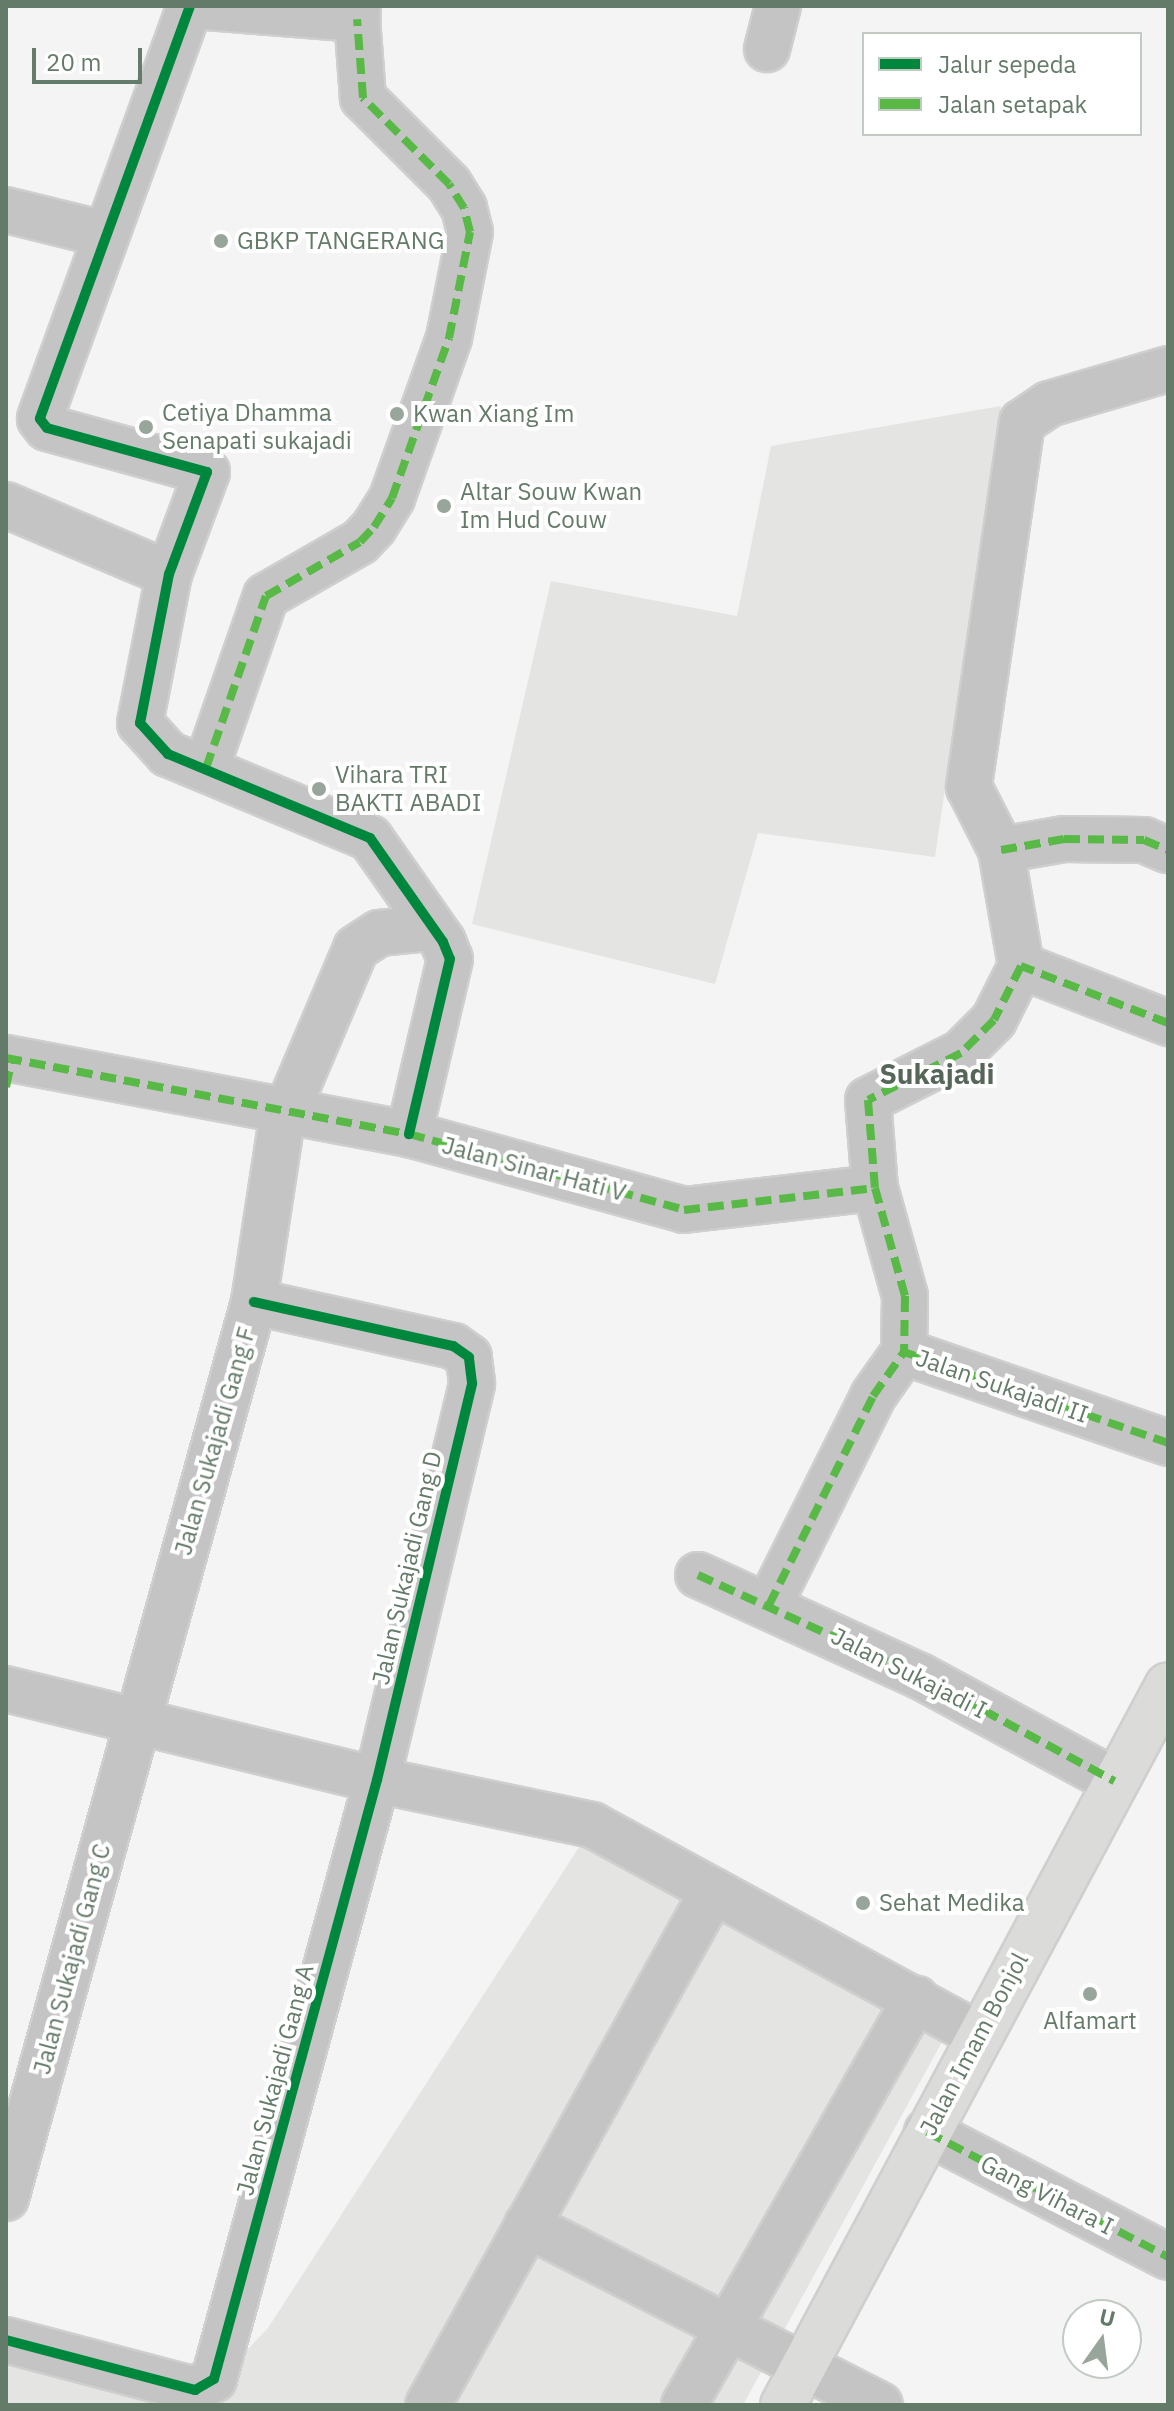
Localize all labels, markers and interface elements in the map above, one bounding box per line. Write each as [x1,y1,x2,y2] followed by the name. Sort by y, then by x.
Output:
[36,32,146,82] scale bar
[862,32,1142,136] legend
[46,46,101,78] text: 20 m
[938,48,1076,80] text: Jalur sepeda
[938,88,1087,120] text: Jalan setapak
[237,227,444,255] place label: GBKP TANGERANG
[212,232,230,250] marker: GBKP TANGERANG
[162,399,352,455] place label: Cetiya Dhamma Senapati sukajadi
[413,400,574,428] place label: Kwan Xiang Im
[388,405,406,423] marker: Kwan Xiang Im
[137,418,155,436] marker: Cetiya Dhamma Senapati sukajadi
[460,478,642,534] place label: Altar Souw Kwan Im Hud Couw
[435,497,453,515] marker: Altar Souw Kwan Im Hud Couw
[335,761,481,817] place label: Vihara TRI BAKTI ABADI
[310,780,328,798] marker: Vihara TRI BAKTI ABADI
[879,1057,995,1091] district label: Sukajadi
[439,1131,629,1207] street label: Jalan Sinar Hati V
[169,1324,261,1558] street label: Jalan Sukajadi Gang F
[912,1343,1092,1429] street label: Jalan Sukajadi II
[366,1449,448,1687] street label: Jalan Sukajadi Gang D
[826,1621,992,1725] street label: Jalan Sukajadi I
[27,1841,117,2077] street label: Jalan Sukajadi Gang C
[879,1889,1025,1917] place label: Sehat Medika
[854,1894,872,1912] marker: Sehat Medika
[914,1948,1034,2140] street label: Jalan Imam Bonjol
[230,1961,320,2199] street label: Jalan Sukajadi Gang A
[1081,1985,1099,2003] marker: Alfamart
[1043,2007,1137,2035] place label: Alfamart
[976,2149,1118,2241] street label: Gang Vihara I
[1062,2299,1142,2379] north arrow
[1097,2301,1118,2333] text: U

